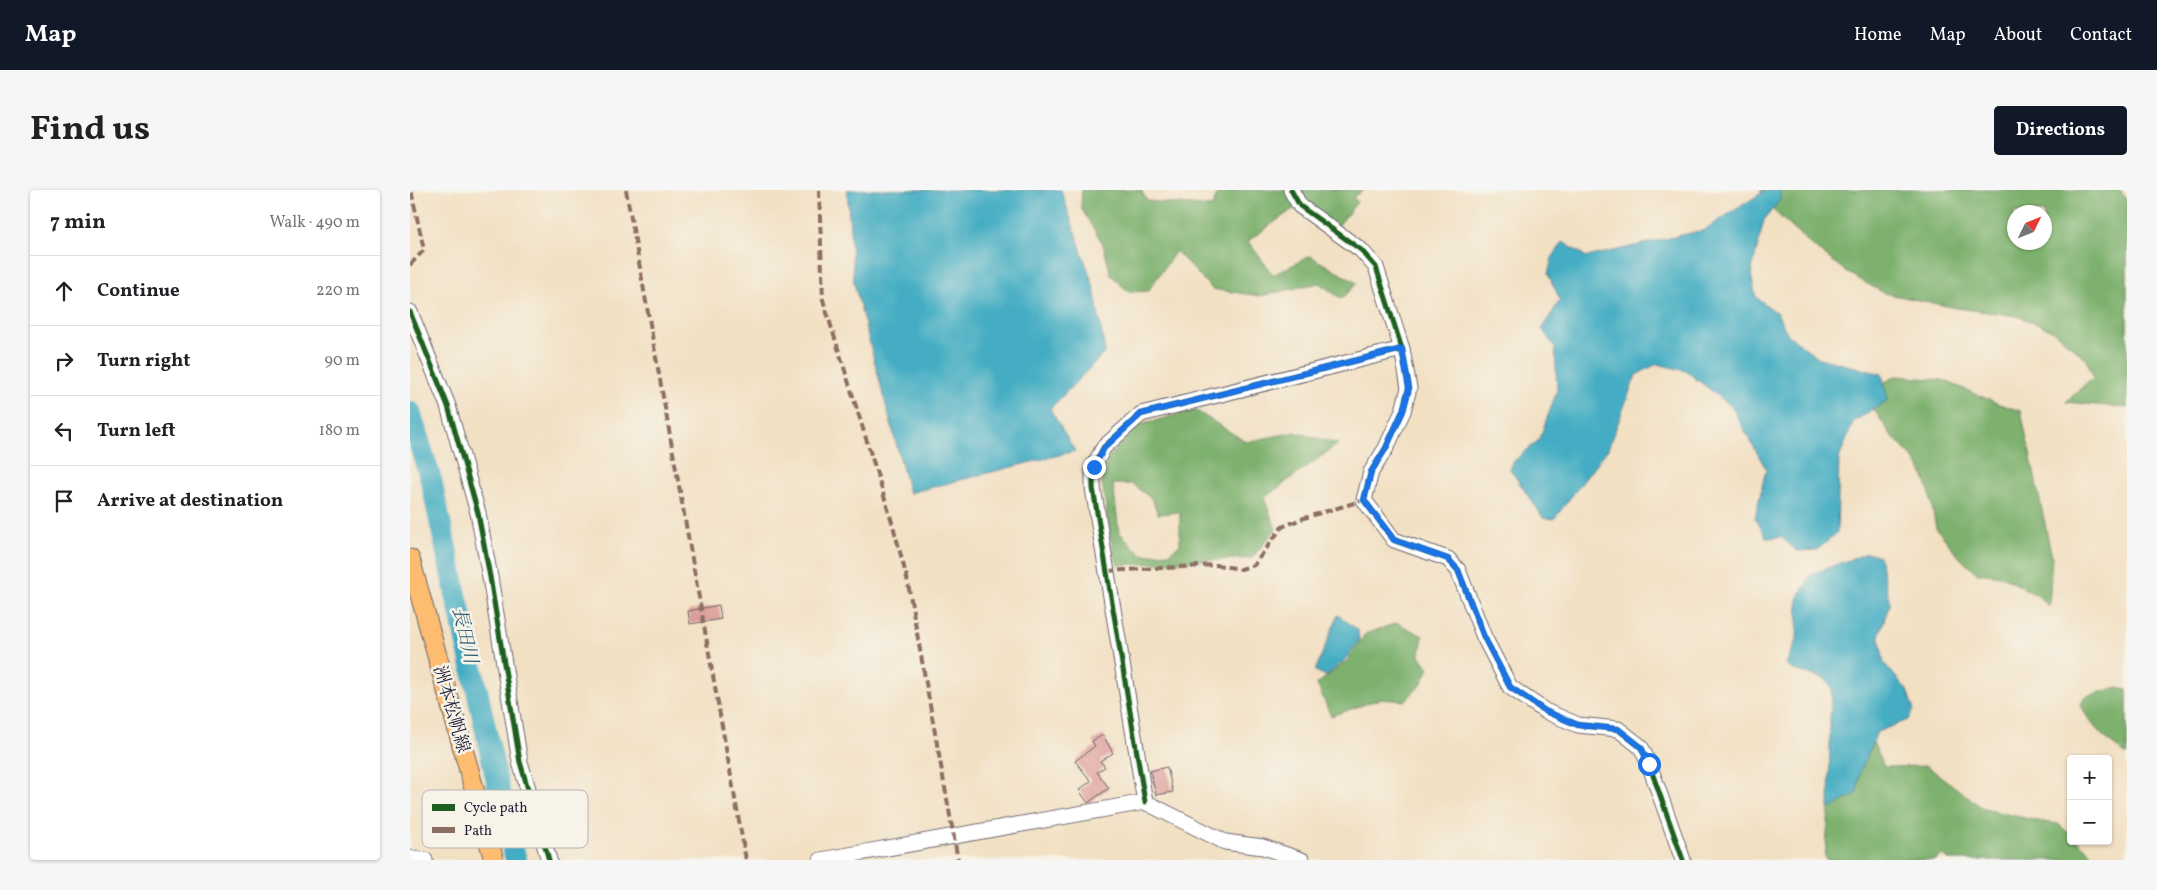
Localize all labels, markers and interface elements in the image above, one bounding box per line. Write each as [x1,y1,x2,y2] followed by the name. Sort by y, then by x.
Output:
[25,18,76,52] text: Map
[1854,23,1902,48] text: Home
[1930,23,1966,48] text: Map
[1994,23,2042,48] text: About
[2070,23,2132,48] text: Contact
[30,106,150,154] text: Find us
[1994,106,2127,155] button: Directions
[2007,205,2052,250] north arrow
[50,208,106,237] text: 7 min
[269,212,360,234] text: Walk · 490 m
[50,277,78,305] icon: ahead
[97,278,180,304] text: Continue
[316,280,360,302] text: 220 m
[50,347,78,375] icon: right
[97,348,190,374] text: Turn right
[324,350,360,372] text: 90 m
[50,417,78,445] icon: left
[97,418,176,444] text: Turn left
[319,420,360,442] text: 180 m
[1083,456,1106,479] route end
[50,487,78,515] icon: arrive
[97,488,283,514] text: Arrive at destination
[445,605,484,668] water label: 長田川
[426,663,475,756] street label: 洲本松帆線
[1638,753,1661,776] route start
[2067,755,2112,845] map controls
[2067,755,2112,800] button: +
[422,790,588,848] legend
[464,799,528,818] text: Cycle path
[2067,800,2112,845] button: −
[464,822,492,841] text: Path

